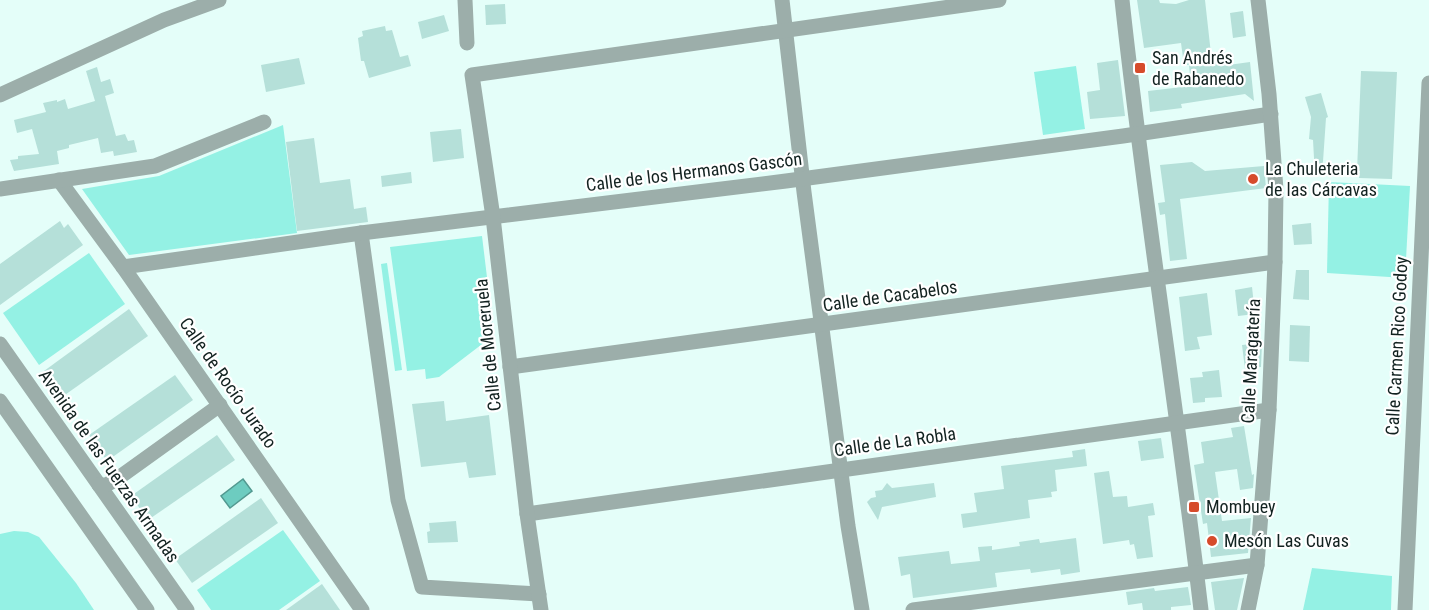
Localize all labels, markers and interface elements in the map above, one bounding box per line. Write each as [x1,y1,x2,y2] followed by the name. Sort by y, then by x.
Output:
[1152,47,1244,89] place label: San Andrés de Rabanedo
[1133,61,1147,75] marker: San Andrés de Rabanedo
[585,148,803,195] street label: Calle de los Hermanos Gascón
[1265,158,1377,200] place label: La Chuleteria de las Cárcavas
[1246,172,1260,186] marker: La Chuleteria de las Cárcavas
[1381,256,1412,436] street label: Calle Carmen Rico Godoy
[821,276,959,315] street label: Calle de Cacabelos
[470,278,505,412] street label: Calle de Moreruela
[1237,298,1264,424] street label: Calle Maragatería
[175,313,281,452] street label: Calle de Rocío Jurado
[35,365,184,566] street label: Avenida de las Fuerzas Armadas
[833,423,957,460] street label: Calle de La Robla
[1206,496,1276,517] place label: Mombuey
[1187,500,1201,514] marker: Mombuey
[1224,530,1349,551] place label: Mesón Las Cuvas
[1205,534,1219,548] marker: Mesón Las Cuvas

